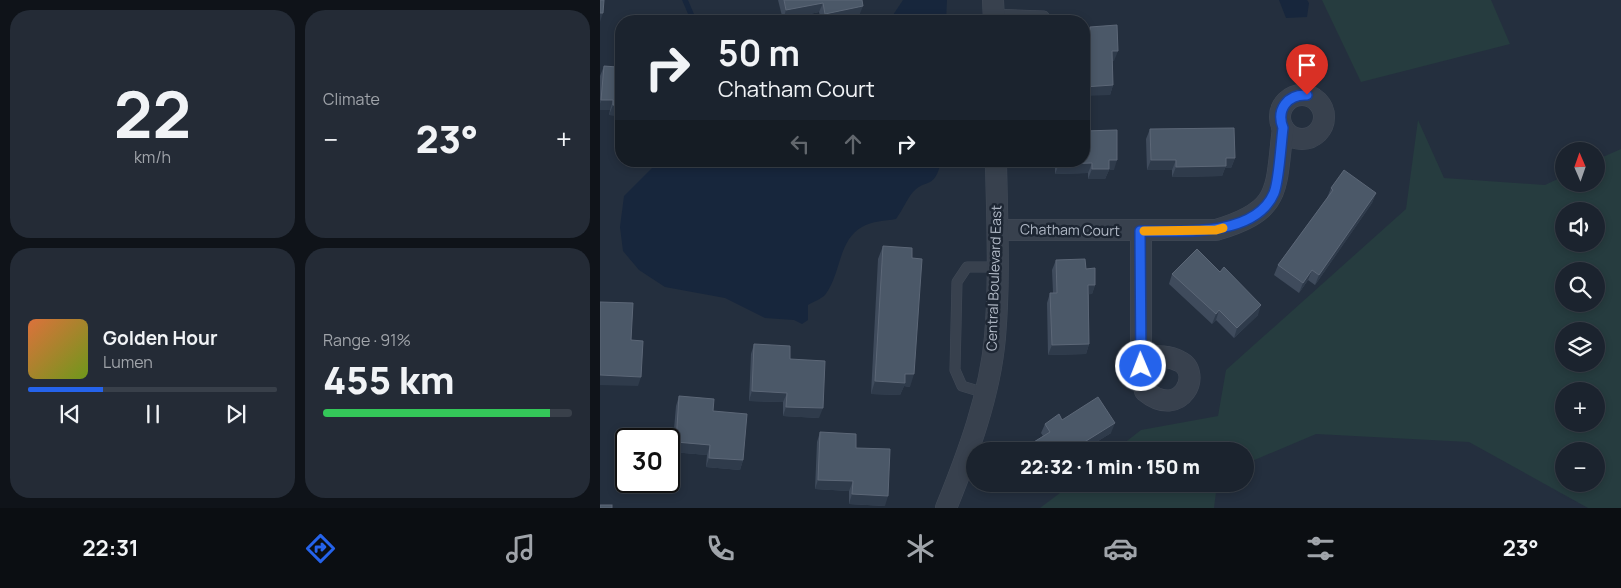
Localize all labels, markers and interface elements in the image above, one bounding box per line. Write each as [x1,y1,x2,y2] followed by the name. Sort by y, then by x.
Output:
[718,29,800,77] text: 50 m
[635,35,700,100] icon: right
[1286,44,1328,95] pin
[1293,51,1321,79] icon: arrive
[114,69,191,158] text: 22
[718,74,875,104] text: Chatham Court
[323,88,380,110] text: Climate
[416,112,478,164] text: 23°
[323,120,338,158] text: −
[556,120,572,158] text: +
[786,130,814,158] icon: left
[839,130,867,158] icon: ahead
[892,130,920,158] icon: right
[1555,142,1605,192] north arrow
[1555,142,1605,492] map controls
[134,146,171,168] text: km/h
[1555,202,1605,252] button: sound
[981,204,1006,351] street label: Central Boulevard East
[1020,219,1120,240] street label: Chatham Court
[1555,262,1605,312] button: search
[1555,322,1605,372] button: layers
[103,325,217,351] text: Golden Hour
[323,329,411,351] text: Range · 91%
[1114,339,1166,391] position arrow
[103,351,153,373] text: Lumen
[323,353,455,405] text: 455 km
[1555,382,1605,432] button: +
[56,400,84,428] icon: previous
[139,400,167,428] icon: pause
[222,400,250,428] icon: next
[615,428,680,493] speed limit sign: 30
[1555,442,1605,492] button: −
[1020,454,1200,480] text: 22:32 · 1 min · 150 m
[303,531,338,566] icon: directions
[503,531,538,566] icon: music
[703,531,738,566] icon: phone
[903,531,938,566] icon: climate
[1103,531,1138,566] icon: car
[1303,531,1338,566] icon: filters
[82,533,139,563] text: 22:31
[1503,533,1539,563] text: 23°

